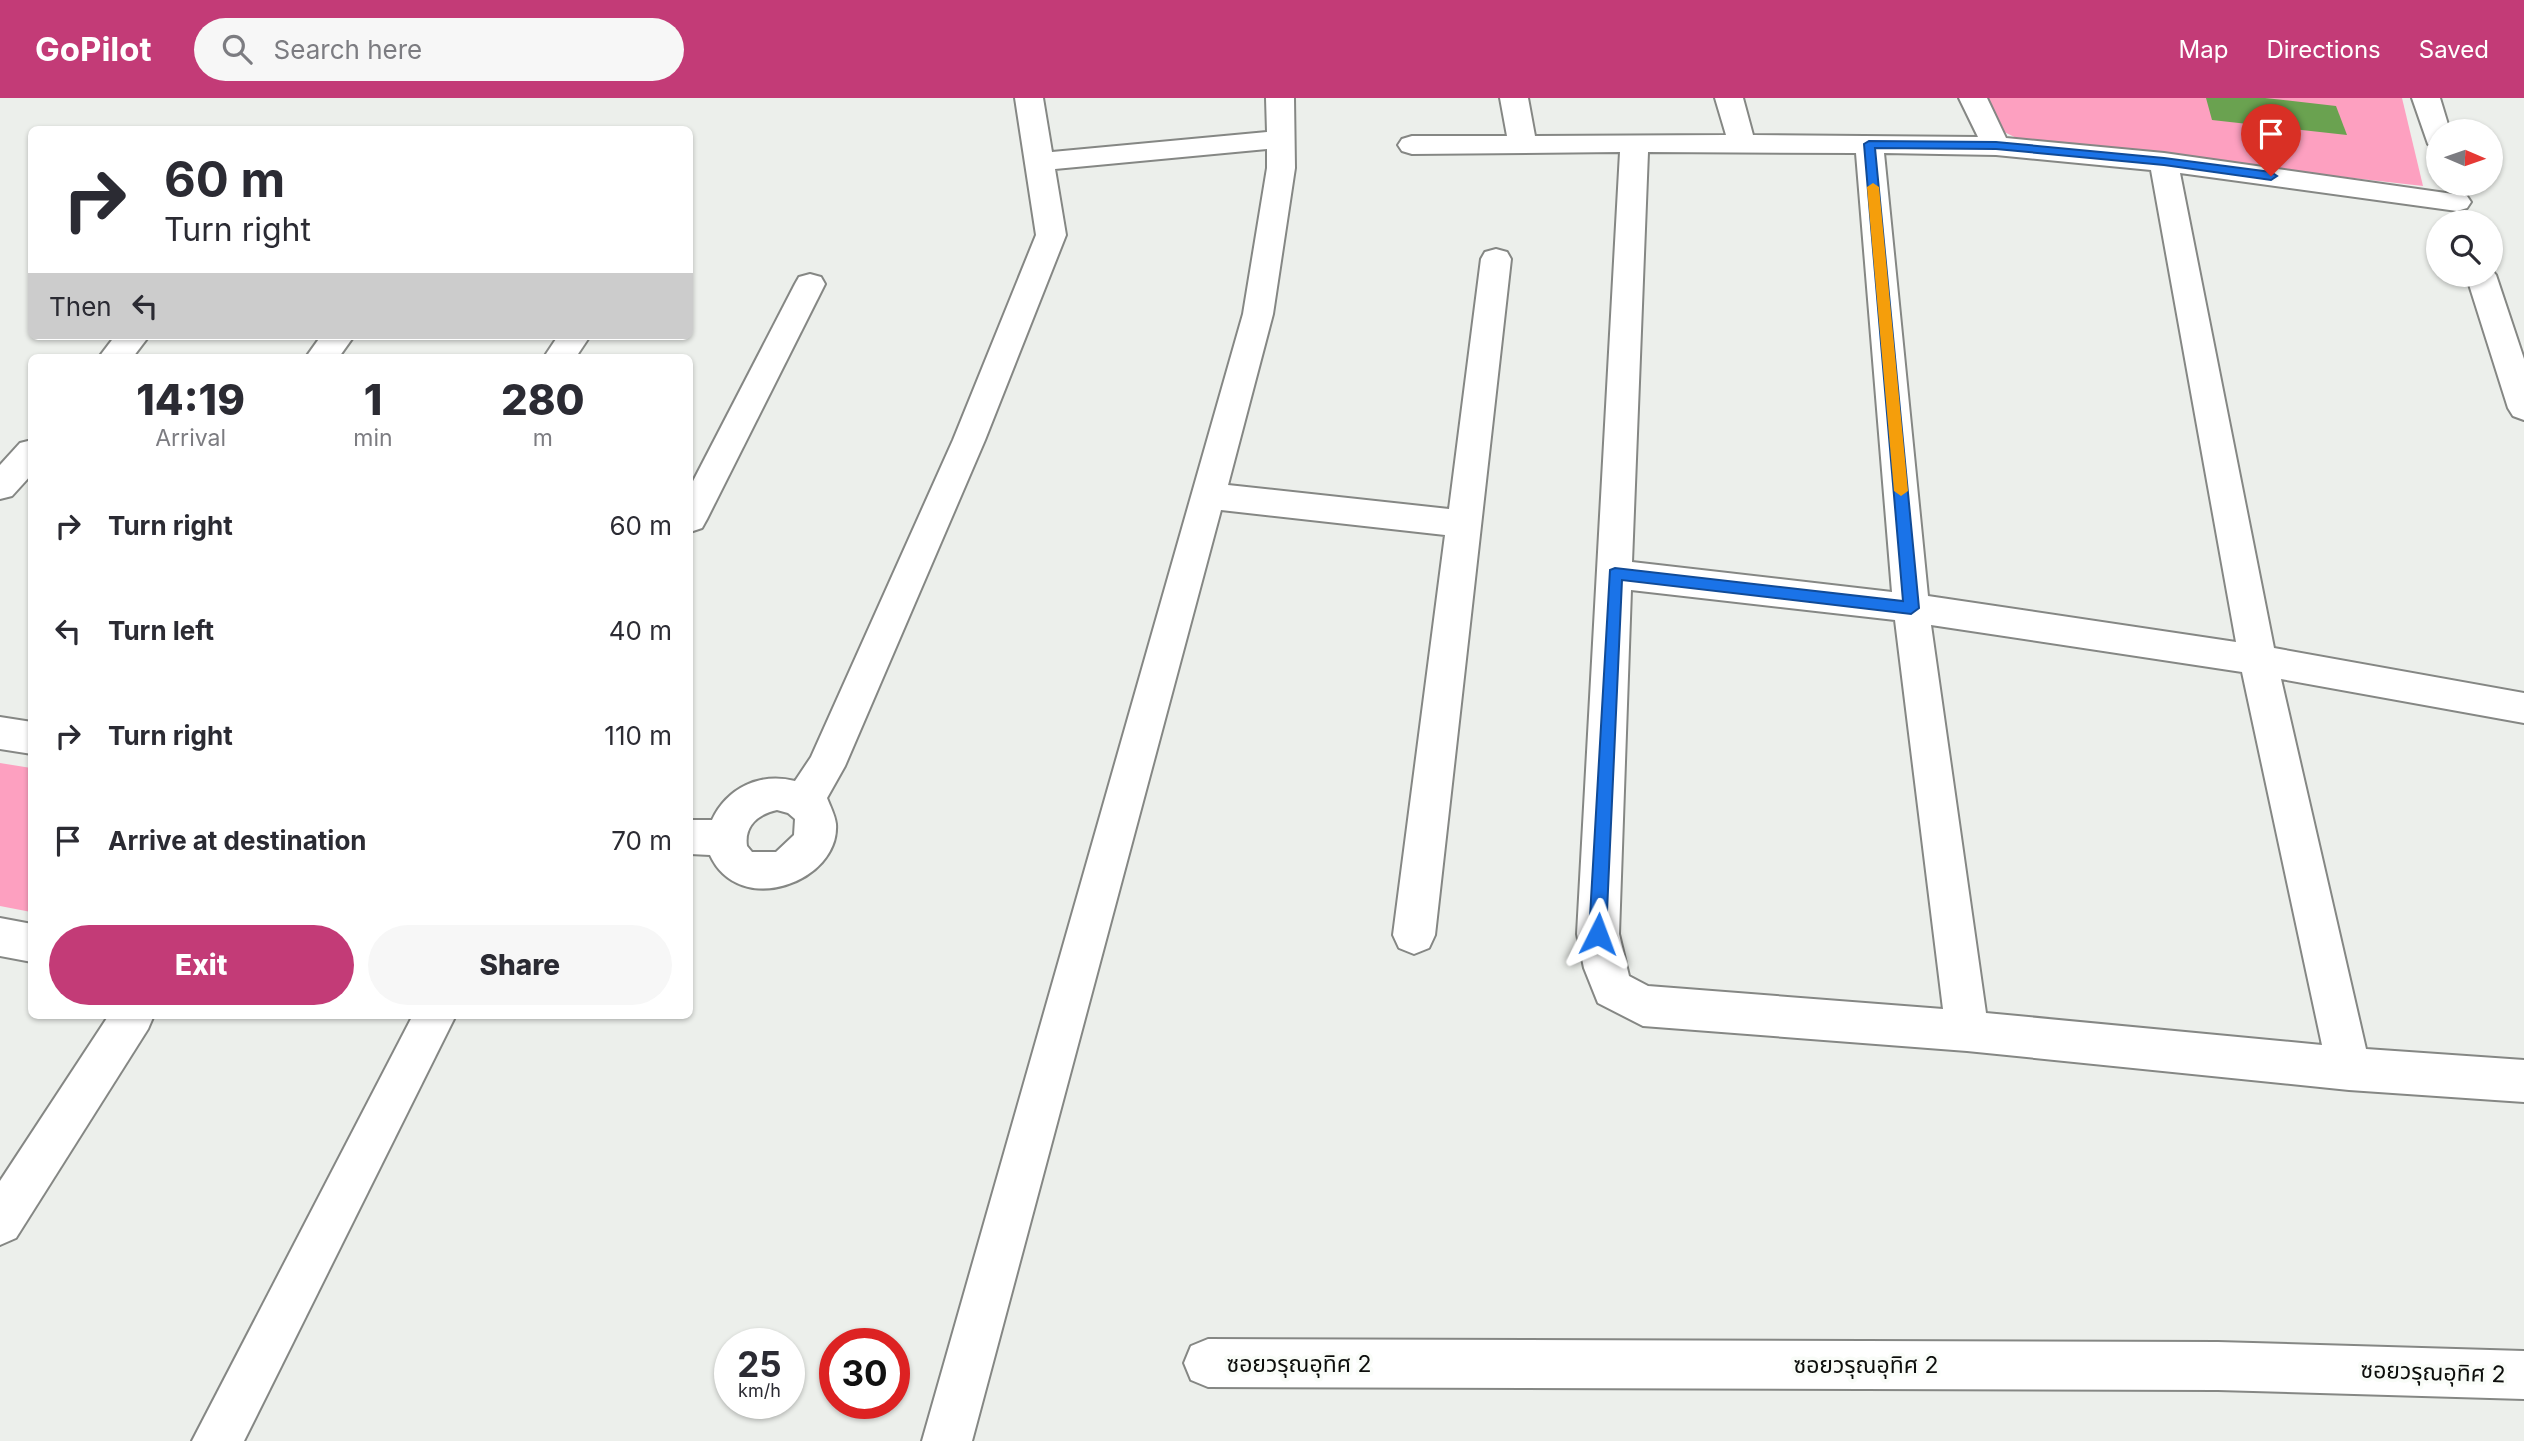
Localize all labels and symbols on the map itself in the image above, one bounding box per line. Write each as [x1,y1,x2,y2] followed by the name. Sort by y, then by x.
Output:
[2241,104,2301,176] pin
[2426,119,2502,196] north arrow
[1561,897,1635,971] position arrow
[819,1328,910,1419] speed limit sign: 30
[1226,1350,1372,1378] street label: ซอยวรุณอุทิศ 2
[1793,1351,1939,1379] street label: ซอยวรุณอุทิศ 2
[2360,1355,2506,1389] street label: ซอยวรุณอุทิศ 2

